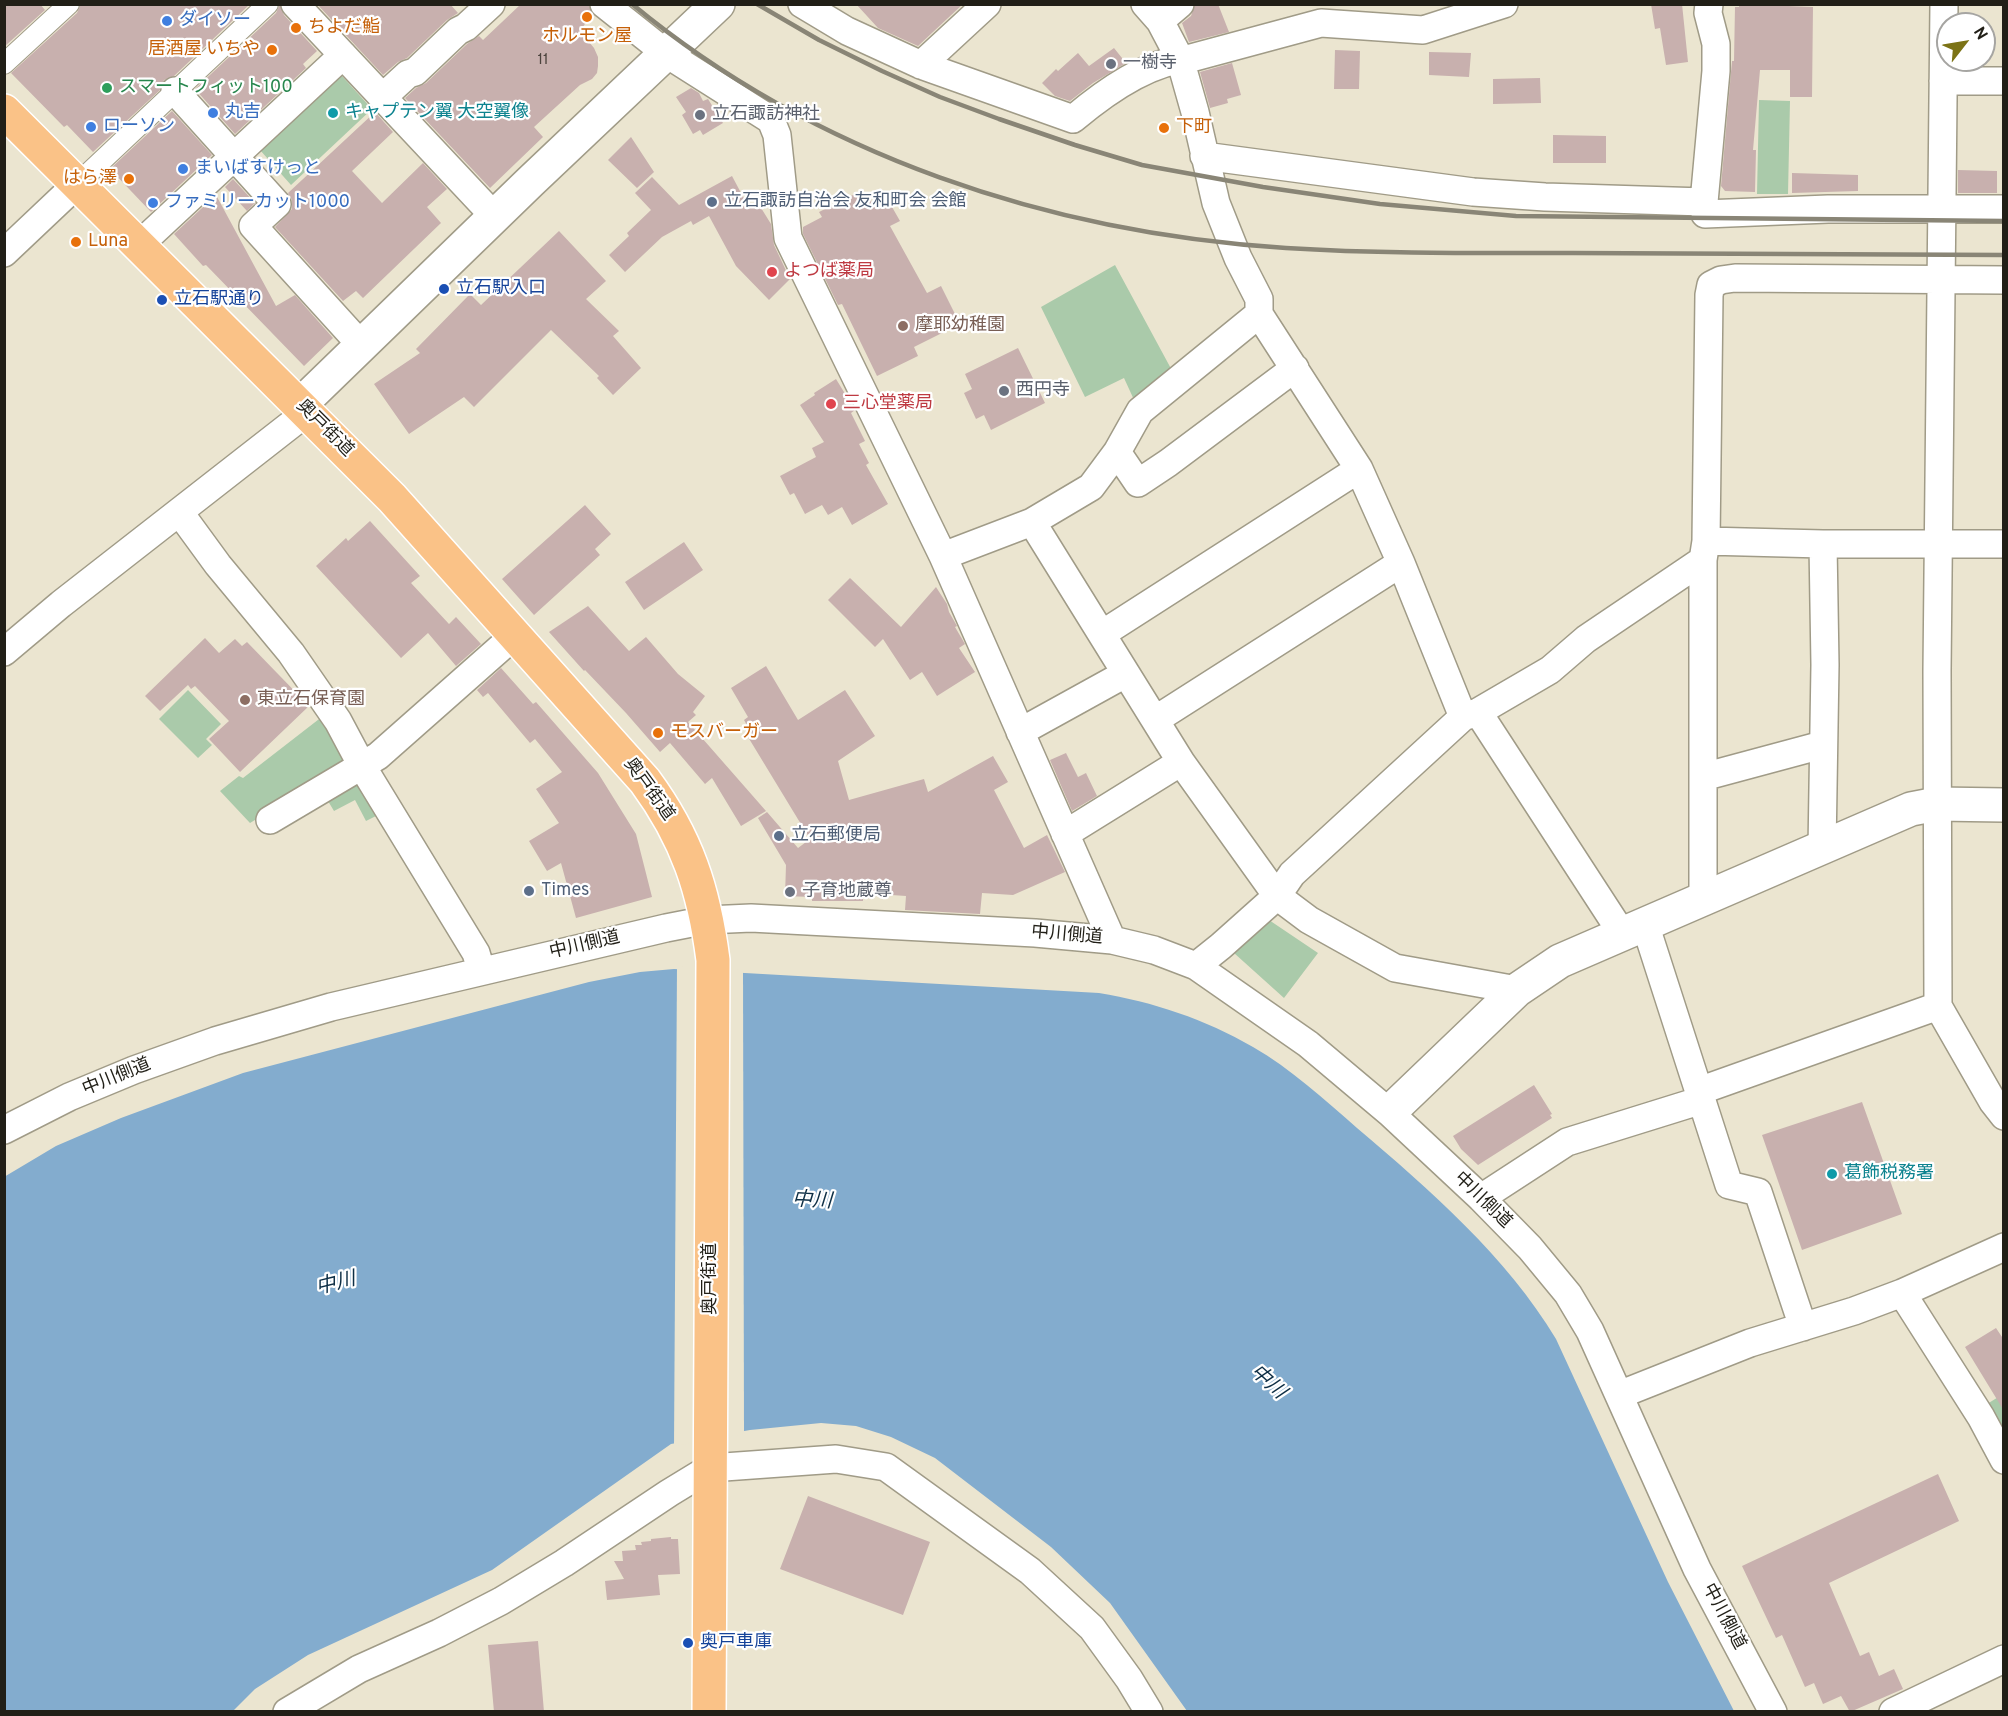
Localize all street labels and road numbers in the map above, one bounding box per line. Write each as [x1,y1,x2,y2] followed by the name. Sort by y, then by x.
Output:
[291,396,357,462] street label: 奥戸街道
[618,755,678,825] street label: 奥戸街道
[1030,922,1104,950] street label: 中川側道
[547,927,623,965] street label: 中川側道
[80,1055,154,1101] street label: 中川側道
[1449,1168,1515,1234] street label: 中川側道
[700,1243,722,1315] street label: 奥戸街道
[1697,1580,1749,1654] street label: 中川側道

